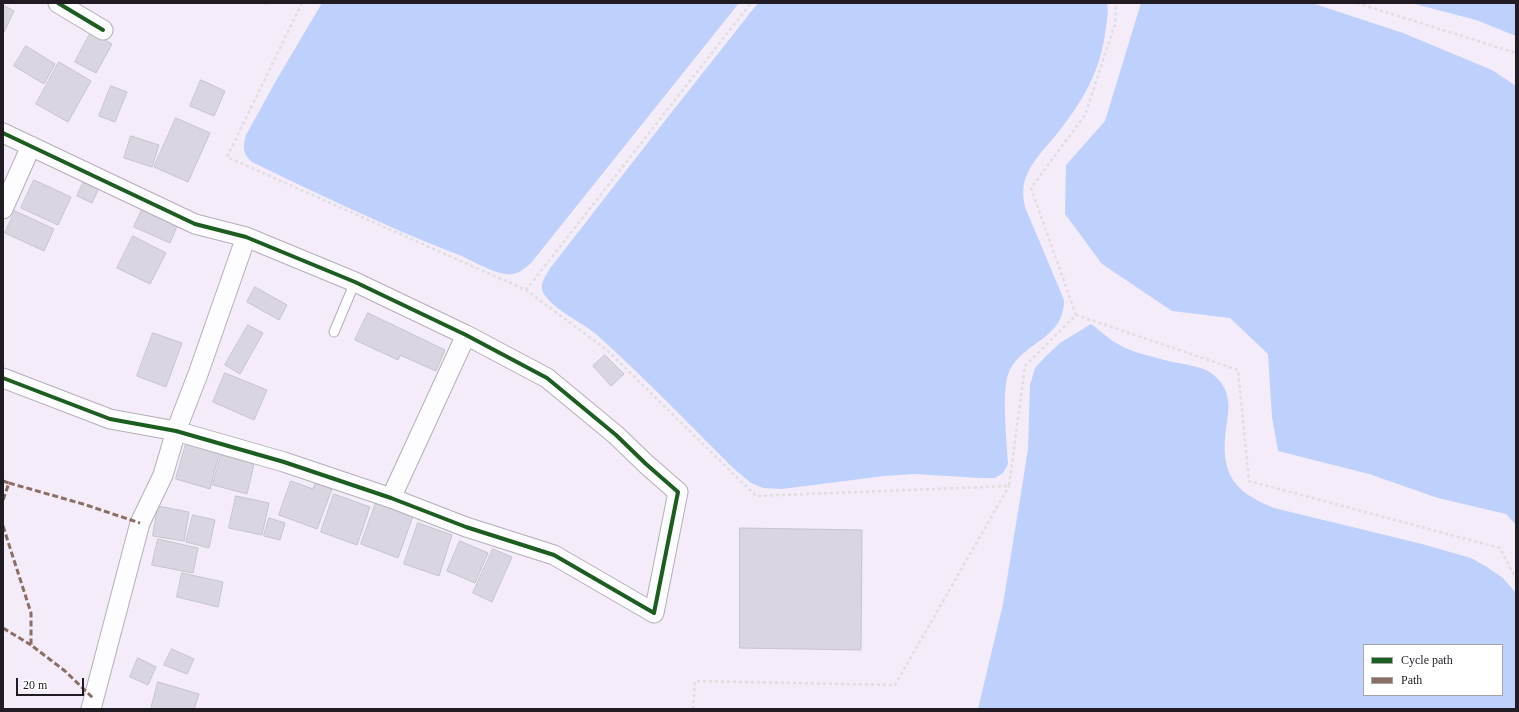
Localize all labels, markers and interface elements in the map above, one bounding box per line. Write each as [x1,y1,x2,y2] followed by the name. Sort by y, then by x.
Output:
[1363,644,1503,696] legend
[1401,653,1453,667] text: Cycle path
[18,670,86,696] scale bar
[1401,673,1422,687] text: Path
[23,678,47,692] text: 20 m

